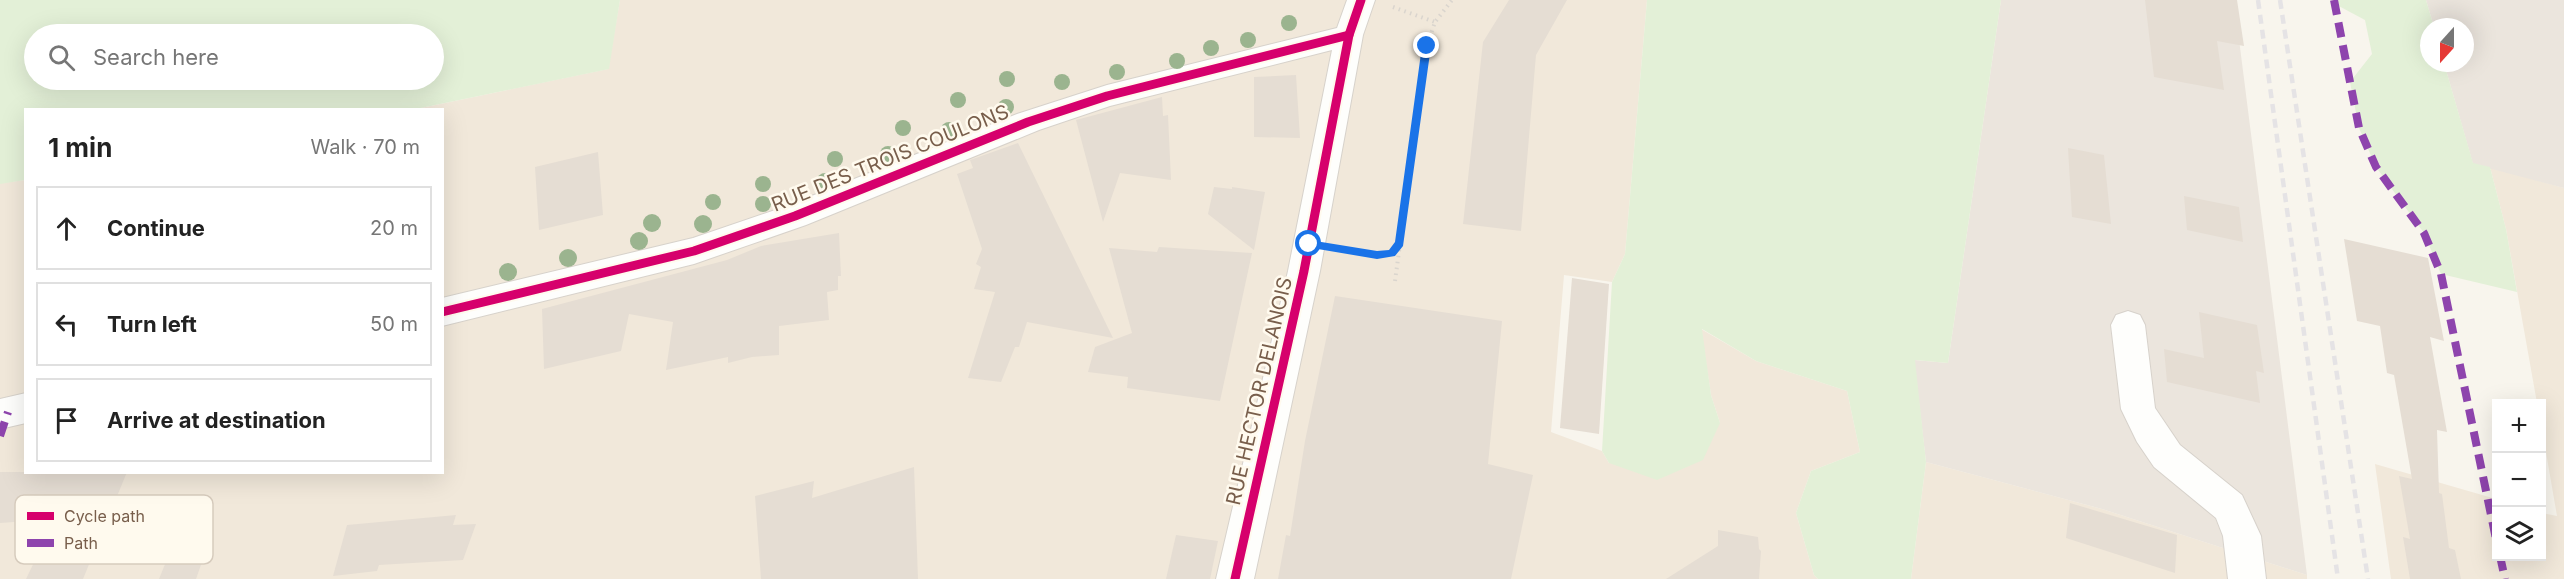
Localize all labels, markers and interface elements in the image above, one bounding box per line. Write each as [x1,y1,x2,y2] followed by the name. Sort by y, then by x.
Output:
[2420,18,2474,72] north arrow
[24,24,444,90] search box
[1413,32,1439,58] route end
[45,41,78,74] icon: search
[93,44,219,70] text: Search here
[768,99,1012,217] street label: RUE DES TROIS COULONS
[48,132,112,163] text: 1 min
[310,135,420,159] text: Walk · 70 m
[50,212,83,245] icon: ahead
[107,215,205,241] text: Continue
[370,216,418,240] text: 20 m
[1295,230,1321,256] route start
[1221,275,1297,507] street label: RUE HECTOR DELANOIS
[50,308,83,341] icon: left
[107,311,197,337] text: Turn left
[370,312,418,336] text: 50 m
[2492,399,2546,561] map controls
[2492,399,2546,453] button: +
[50,404,83,437] icon: arrive
[107,407,326,433] text: Arrive at destination
[2492,453,2546,507] button: −
[15,495,213,564] legend
[64,506,145,526] text: Cycle path
[2492,507,2546,561] button: layers
[64,533,98,553] text: Path

